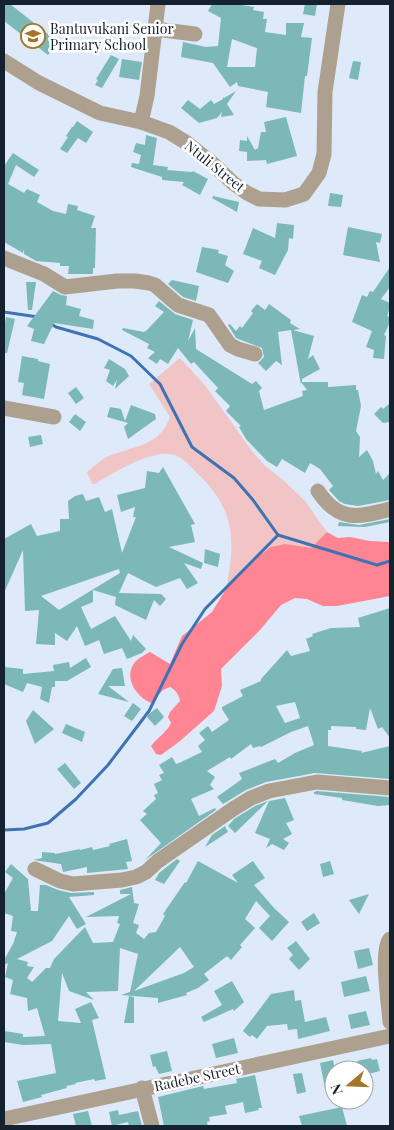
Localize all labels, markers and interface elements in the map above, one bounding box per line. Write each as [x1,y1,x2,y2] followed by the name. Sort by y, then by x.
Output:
[50,19,174,54] place label: Bantuvukani Senior Primary School
[20,23,46,49] school or university icon: Bantuvukani Senior Primary School
[181,136,250,197] street label: Ntuli Street
[152,1058,243,1095] street label: Radebe Street
[324,1060,374,1110] north arrow
[326,1082,347,1097] text: N

